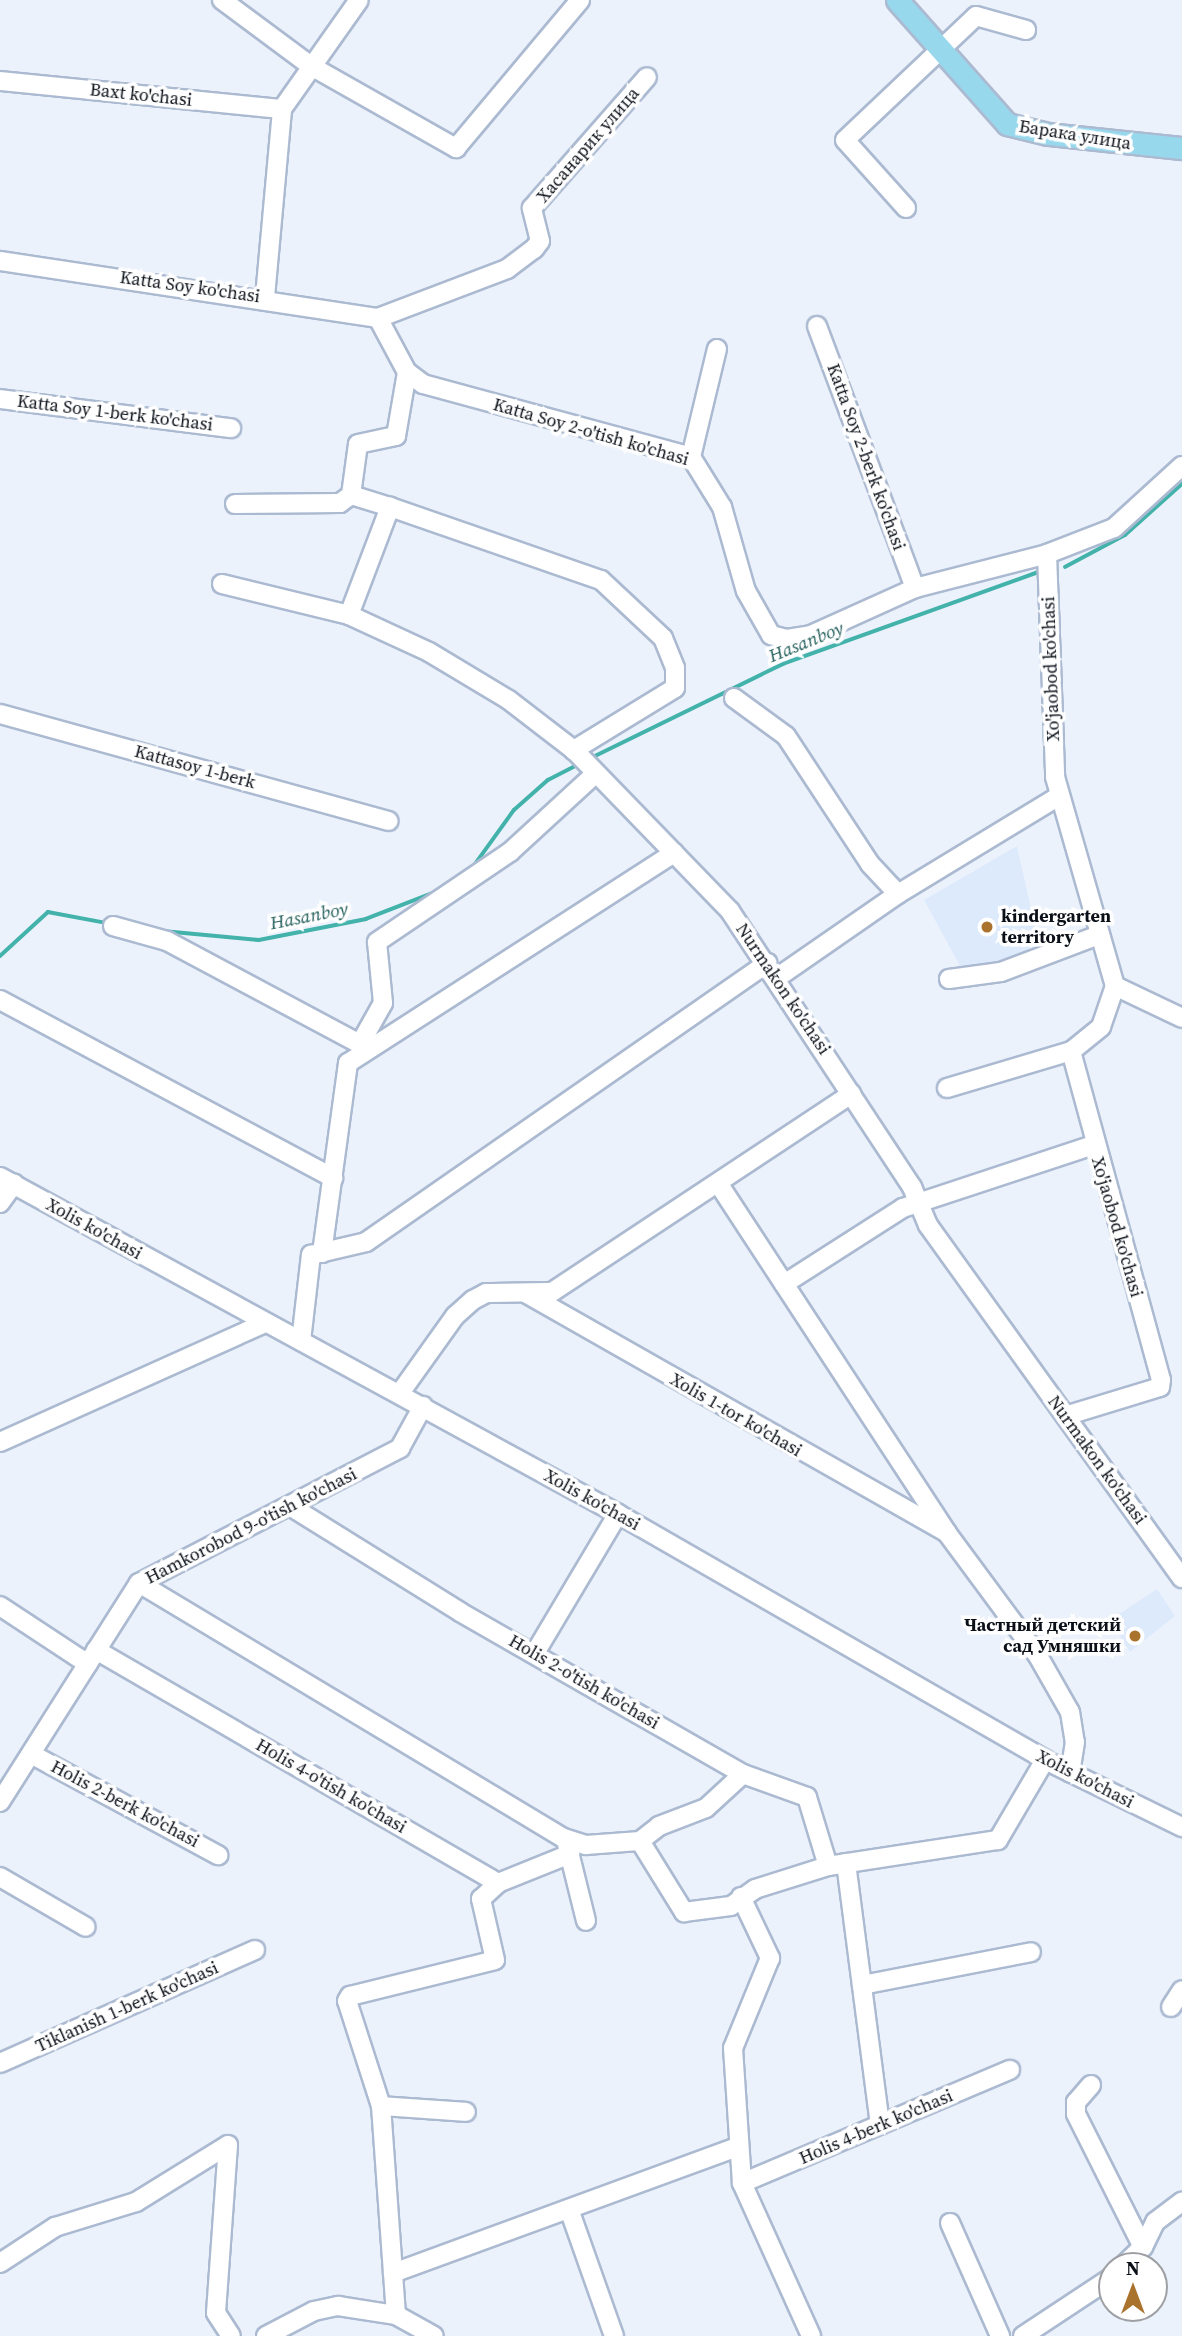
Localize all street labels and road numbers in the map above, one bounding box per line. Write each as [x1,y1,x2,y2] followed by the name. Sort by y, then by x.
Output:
[89,79,193,111] street label: Baxt ko'chasi
[532,83,644,207] street label: Хасанарик улица
[1017,115,1133,155] street label: Барака улица
[118,266,262,308] street label: Katta Soy ko'chasi
[822,361,910,553] street label: Katta Soy 2-berk ko'chasi
[16,390,214,436] street label: Katta Soy 1-berk ko'chasi
[491,394,691,470] street label: Katta Soy 2-o'tish ko'chasi
[1038,596,1064,742] street label: Xo'jaobod ko'chasi
[132,740,258,794] street label: Kattasoy 1-berk
[731,919,835,1059] street label: Nurmakon ko'chasi
[1087,1154,1147,1300] street label: Xo'jaobod ko'chasi
[42,1194,146,1264] street label: Xolis ko'chasi
[666,1368,806,1462] street label: Xolis 1-tor ko'chasi
[1043,1391,1151,1529] street label: Nurmakon ko'chasi
[142,1463,360,1589] street label: Hamkorobod 9-o'tish ko'chasi
[540,1465,644,1535] street label: Xolis ko'chasi
[505,1630,663,1734] street label: Holis 2-o'tish ko'chasi
[252,1734,410,1838] street label: Holis 4-o'tish ko'chasi
[1033,1745,1137,1813] street label: Xolis ko'chasi
[47,1756,203,1852] street label: Holis 2-berk ko'chasi
[32,1957,222,2057] street label: Tiklanish 1-berk ko'chasi
[796,2085,956,2169] street label: Holis 4-berk ko'chasi

